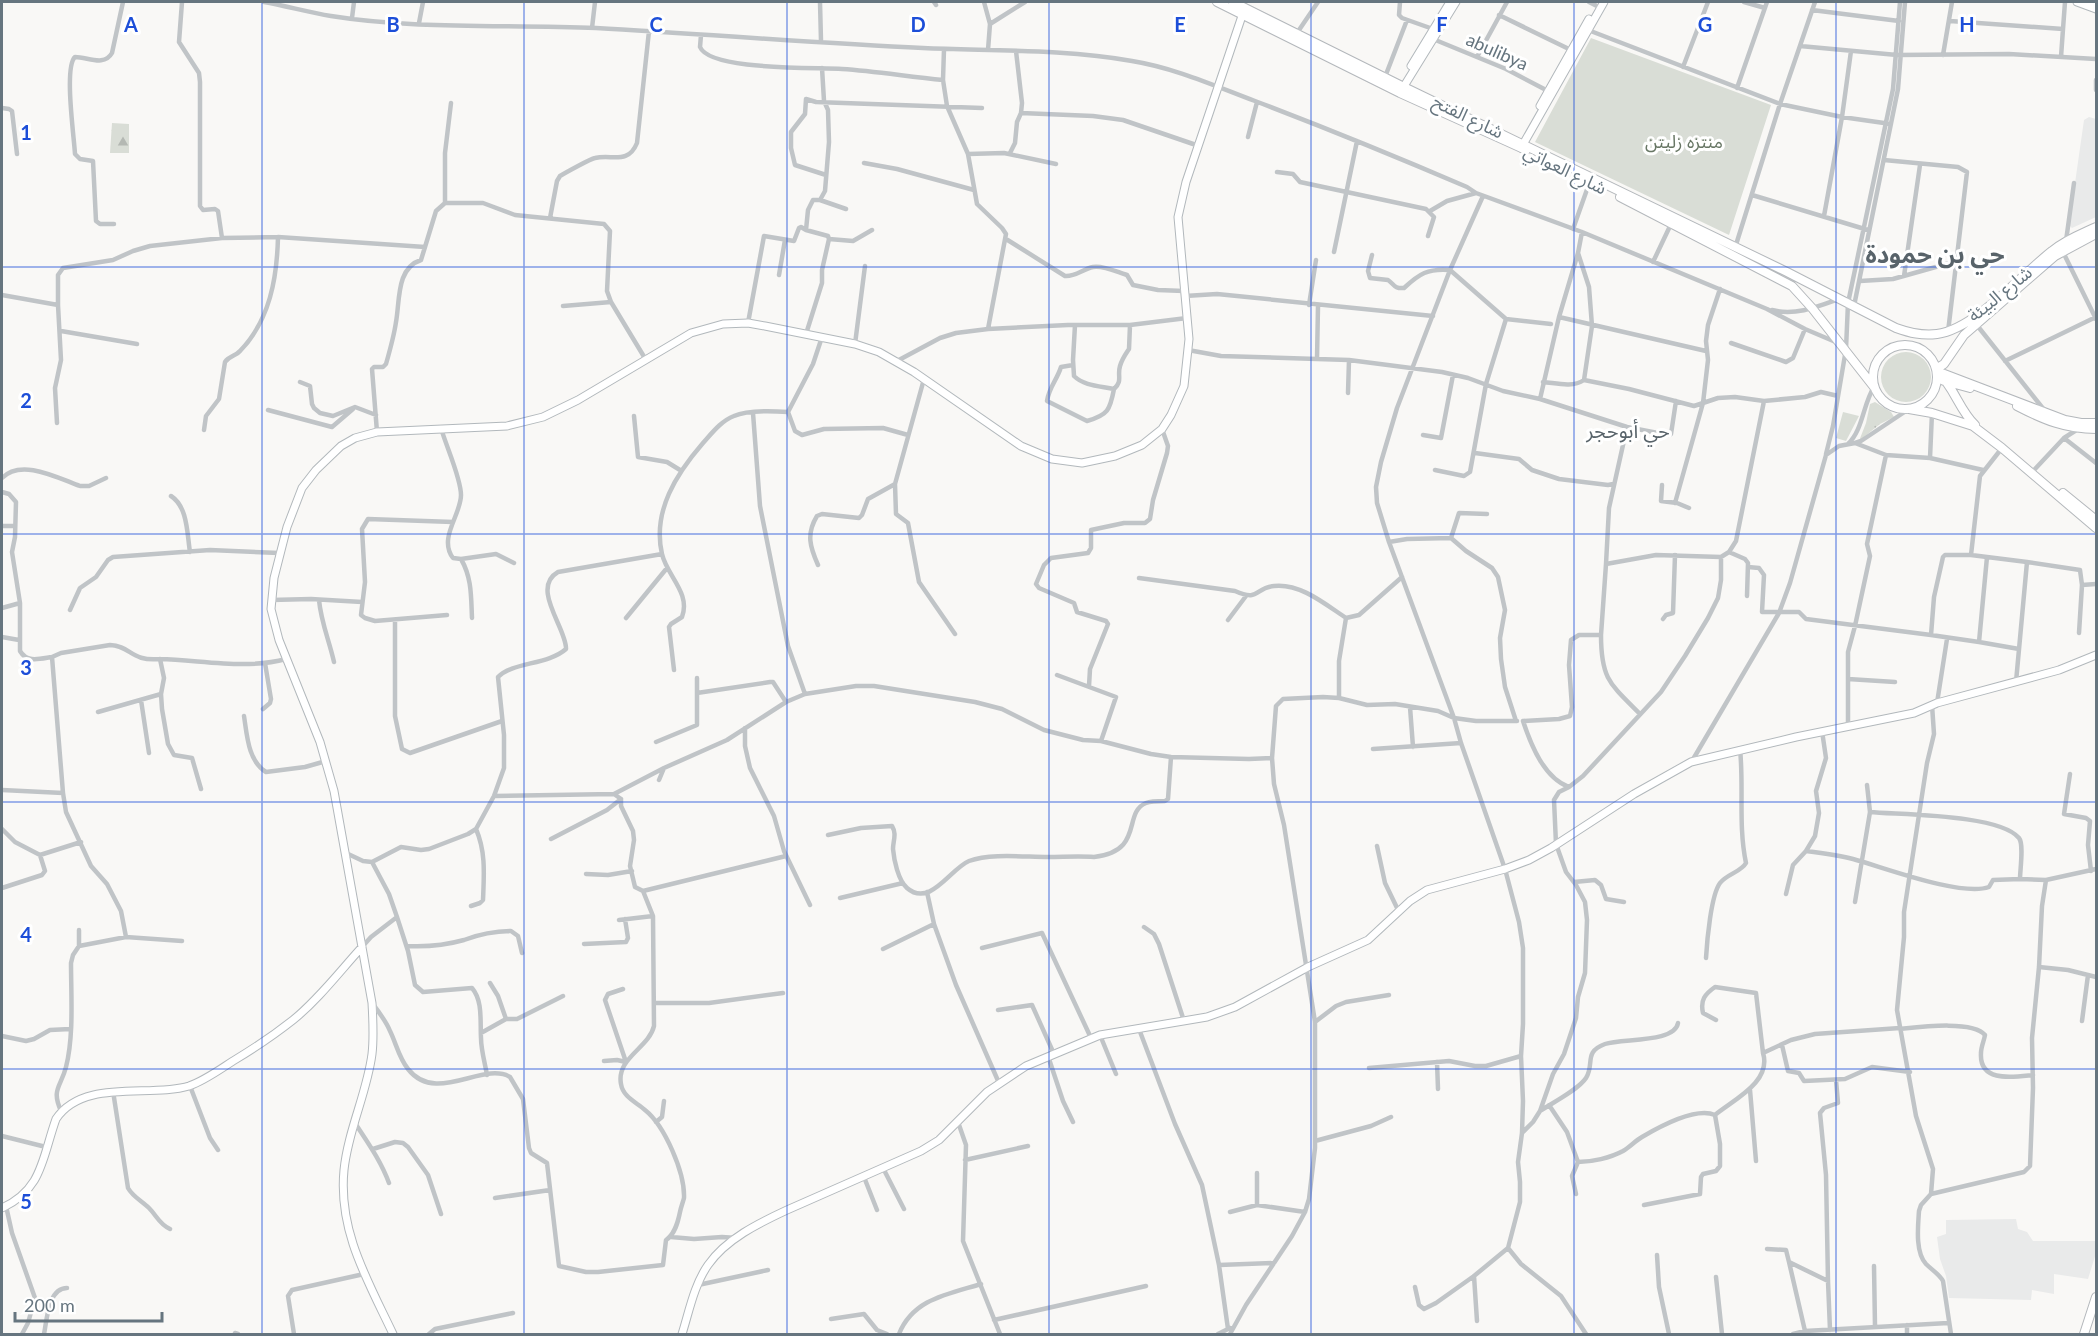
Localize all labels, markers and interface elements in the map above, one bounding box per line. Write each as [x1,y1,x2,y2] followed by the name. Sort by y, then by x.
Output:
[123,12,138,36] text: A
[386,12,400,36] text: B
[649,12,663,36] text: C
[910,12,926,36] text: D
[1174,12,1186,36] text: E
[1436,12,1448,36] text: F
[1698,12,1712,36] text: G
[1959,12,1975,36] text: H
[1463,28,1532,74] street label: abulibya
[1428,90,1507,146] street label: شارع الفتح
[20,120,32,144] text: 1
[1645,130,1723,153] park label: منتزه زليتن
[1519,140,1610,202] street label: شارع العواتي
[1865,239,2005,275] district label: حي بن حمودة
[1963,261,2039,329] street label: شارع البيئة
[20,388,32,412] text: 2
[1585,418,1670,447] district label: حي أبوحجر
[20,655,32,679] text: 3
[20,922,32,946] text: 4
[20,1189,32,1213] text: 5
[15,1285,162,1323] scale bar
[24,1294,75,1316] text: 200 m

